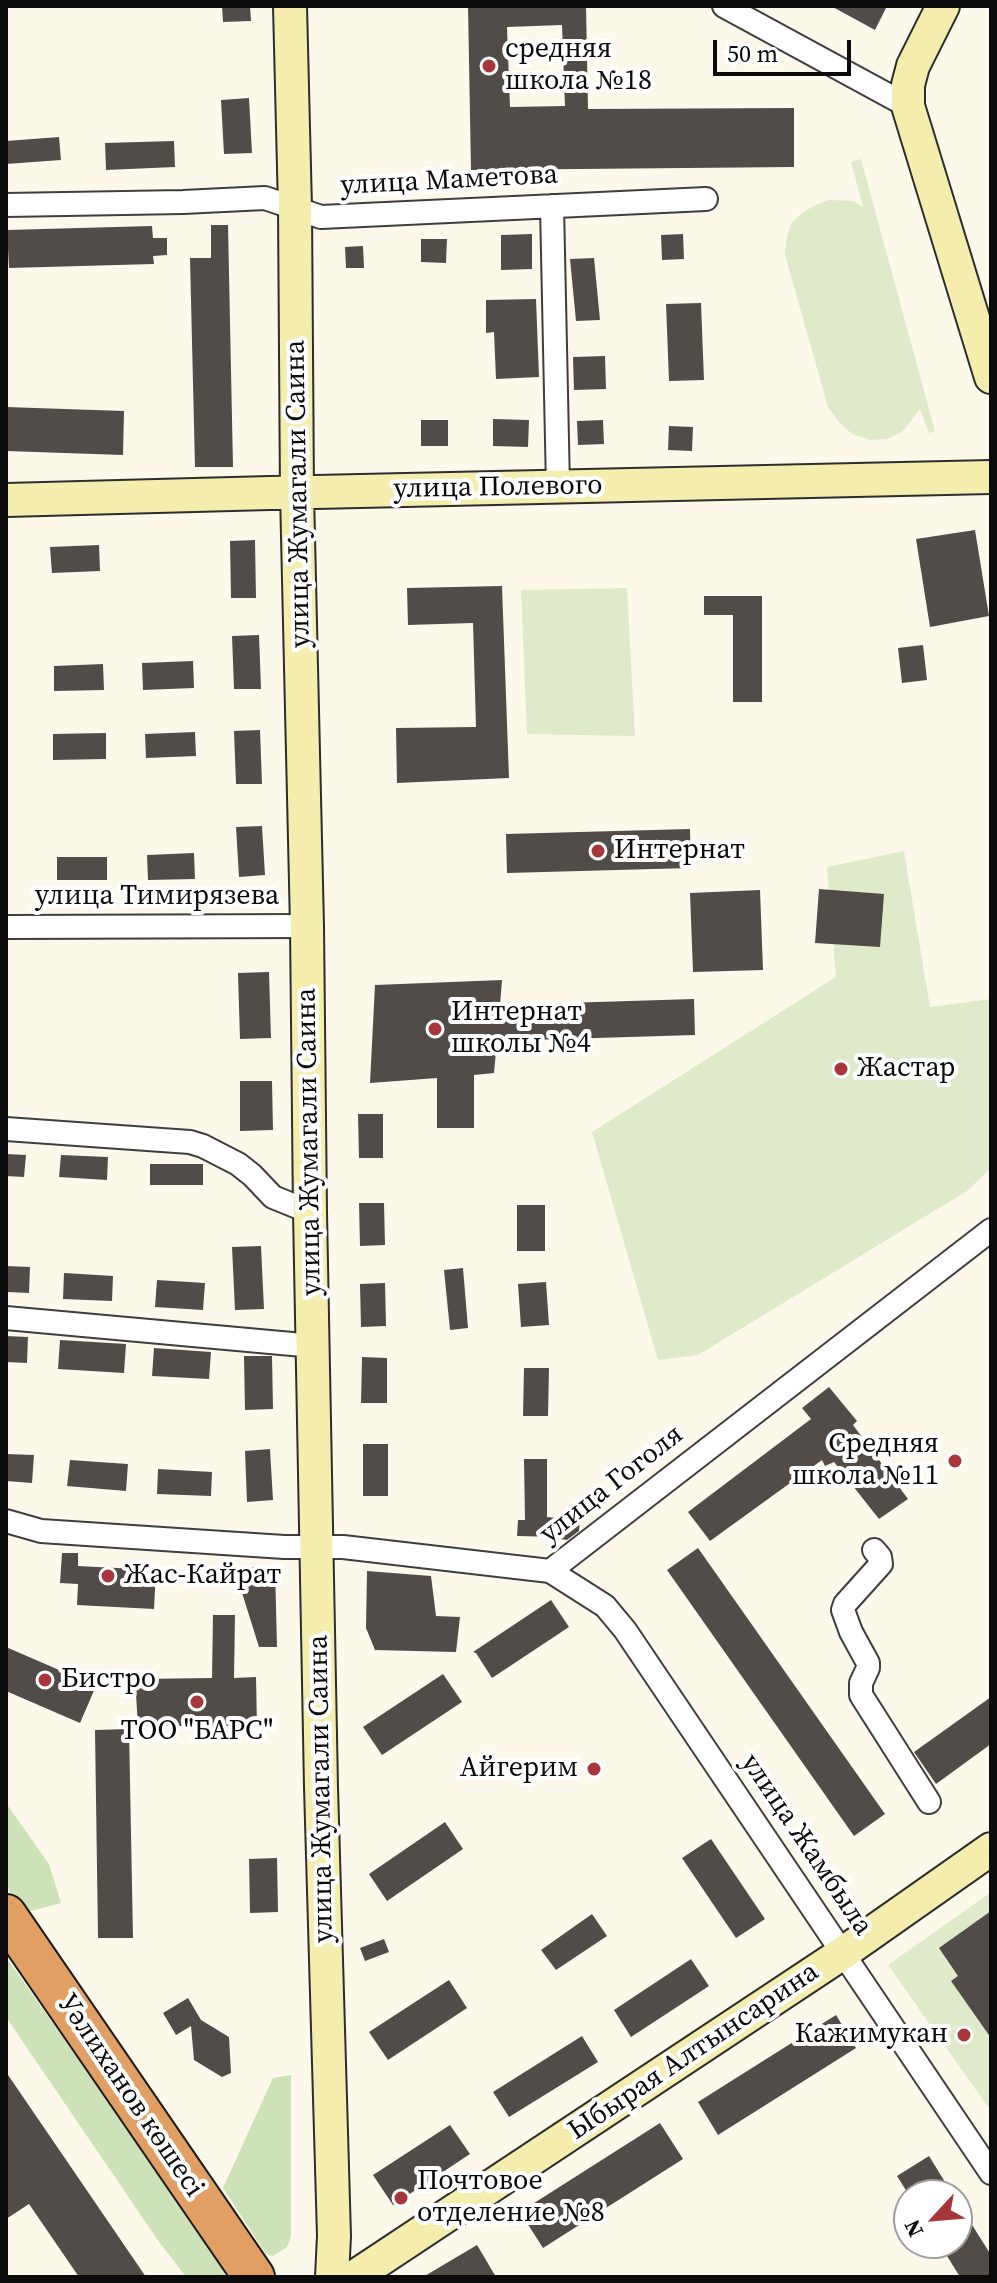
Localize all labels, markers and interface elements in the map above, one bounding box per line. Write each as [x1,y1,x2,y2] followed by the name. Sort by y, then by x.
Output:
[717,24,855,74] scale bar
[505,33,652,99] place label: средняя школа №18
[727,37,778,70] text: 50 m
[480,57,498,75] marker: средняя школа №18
[339,159,559,203] street label: улица Маметова
[280,340,318,648] street label: улица Жумагали Саина
[393,469,603,507] street label: улица Полевого
[614,834,745,868] place label: Интернат
[589,842,607,860] marker: Интернат
[35,880,279,914] street label: улица Тимирязева
[291,988,329,1296] street label: улица Жумагали Саина
[451,996,591,1062] place label: Интернат школы №4
[426,1020,444,1038] marker: Интернат школы №4
[857,1052,955,1086] place label: Жастар
[832,1060,850,1078] marker: Жастар
[534,1419,690,1551] street label: улица Гоголя
[792,1428,939,1494] place label: Средняя школа №11
[946,1452,964,1470] marker: Средняя школа №11
[124,1559,281,1593] place label: Жас-Кайрат
[99,1567,117,1585] marker: Жас-Кайрат
[303,1635,341,1943] street label: улица Жумагали Саина
[61,1663,156,1697] place label: Бистро
[36,1671,54,1689] marker: Бистро
[188,1693,206,1711] marker: ТОО "БАРС"
[121,1715,273,1749] place label: ТОО "БАРС"
[733,1748,879,1942] street label: улица Жамбыла
[460,1752,578,1786] place label: Айгерим
[585,1760,603,1778] marker: Айгерим
[562,1956,826,2148] street label: Ыбырая Алтынсарина
[50,1988,210,2204] street label: Уәлиханов көшесі
[795,2018,948,2052] place label: Кажимукан
[955,2026,973,2044] marker: Кажимукан
[417,2165,605,2231] place label: Почтовое отделение №8
[893,2179,973,2259] north arrow
[392,2189,410,2207] marker: Почтовое отделение №8
[896,2215,930,2242] text: N

